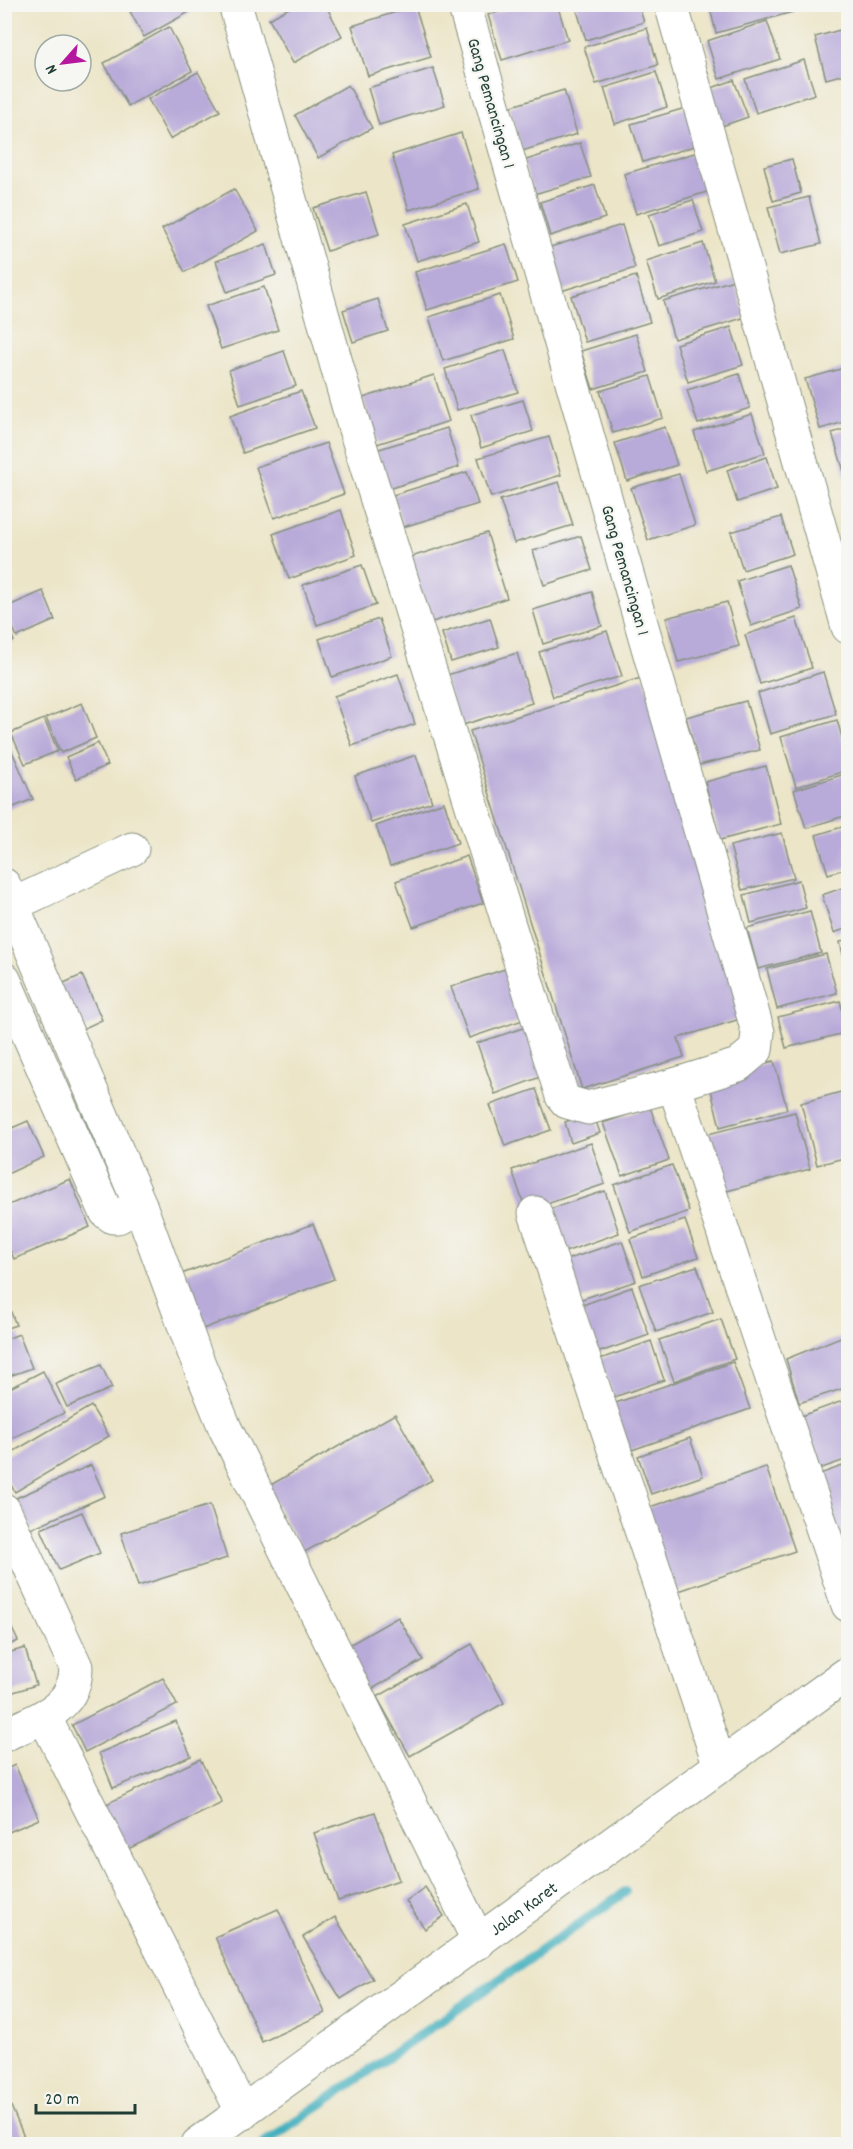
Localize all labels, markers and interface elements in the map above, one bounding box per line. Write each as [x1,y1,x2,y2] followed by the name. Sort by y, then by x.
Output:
[33,33,93,93] north arrow
[459,36,520,172] street label: Gang Pemancingan 1
[40,60,64,78] text: N
[593,503,654,639] street label: Gang Pemancingan 1
[486,1877,564,1943] street label: Jalan Karet
[36,2077,135,2115] scale bar
[45,2088,79,2113] text: 20 m

